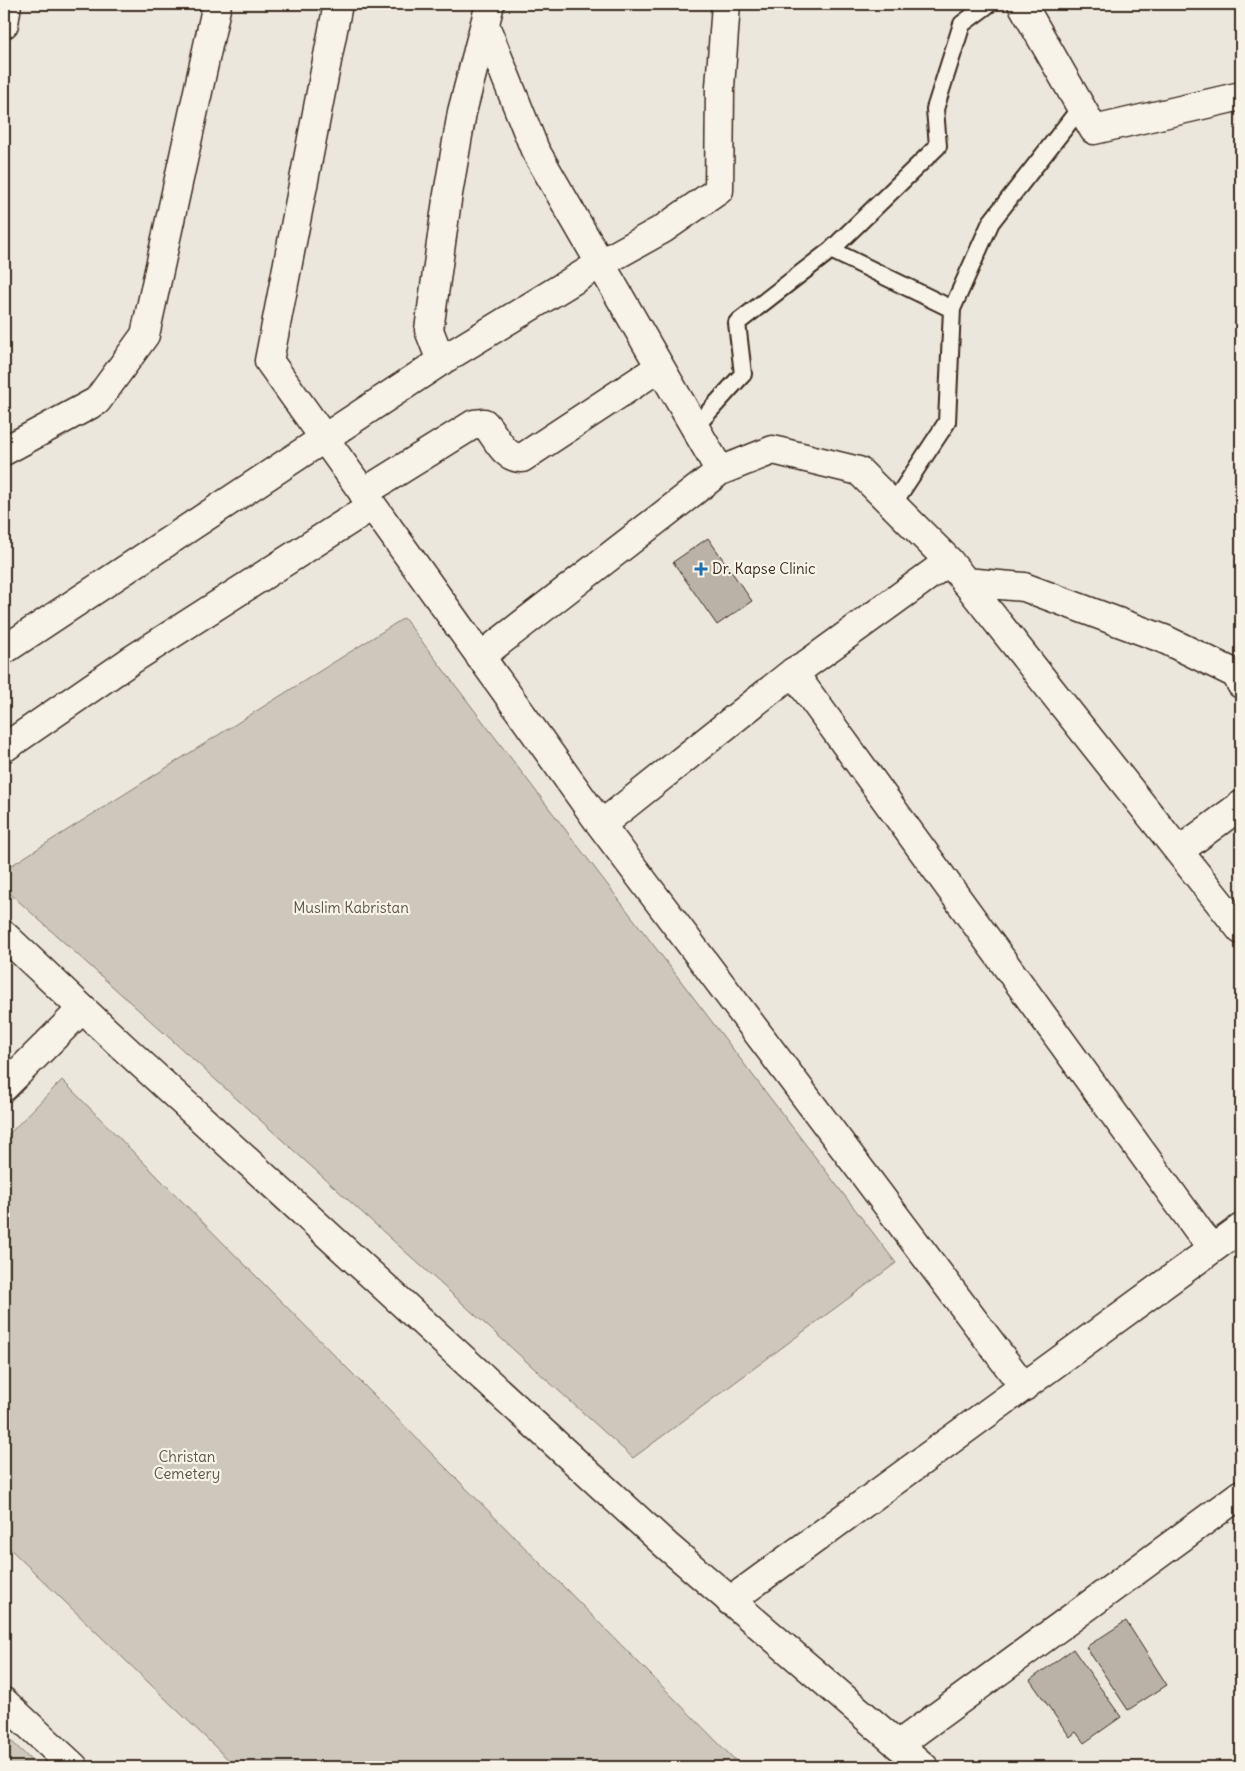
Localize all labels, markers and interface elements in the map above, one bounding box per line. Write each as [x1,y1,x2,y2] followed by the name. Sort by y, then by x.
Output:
[712,559,816,578] place label: Dr. Kapse Clinic
[694,562,708,576] marker: Dr. Kapse Clinic
[293,898,409,917] park label: Muslim Kabristan
[154,1447,220,1483] park label: Christan Cemetery

